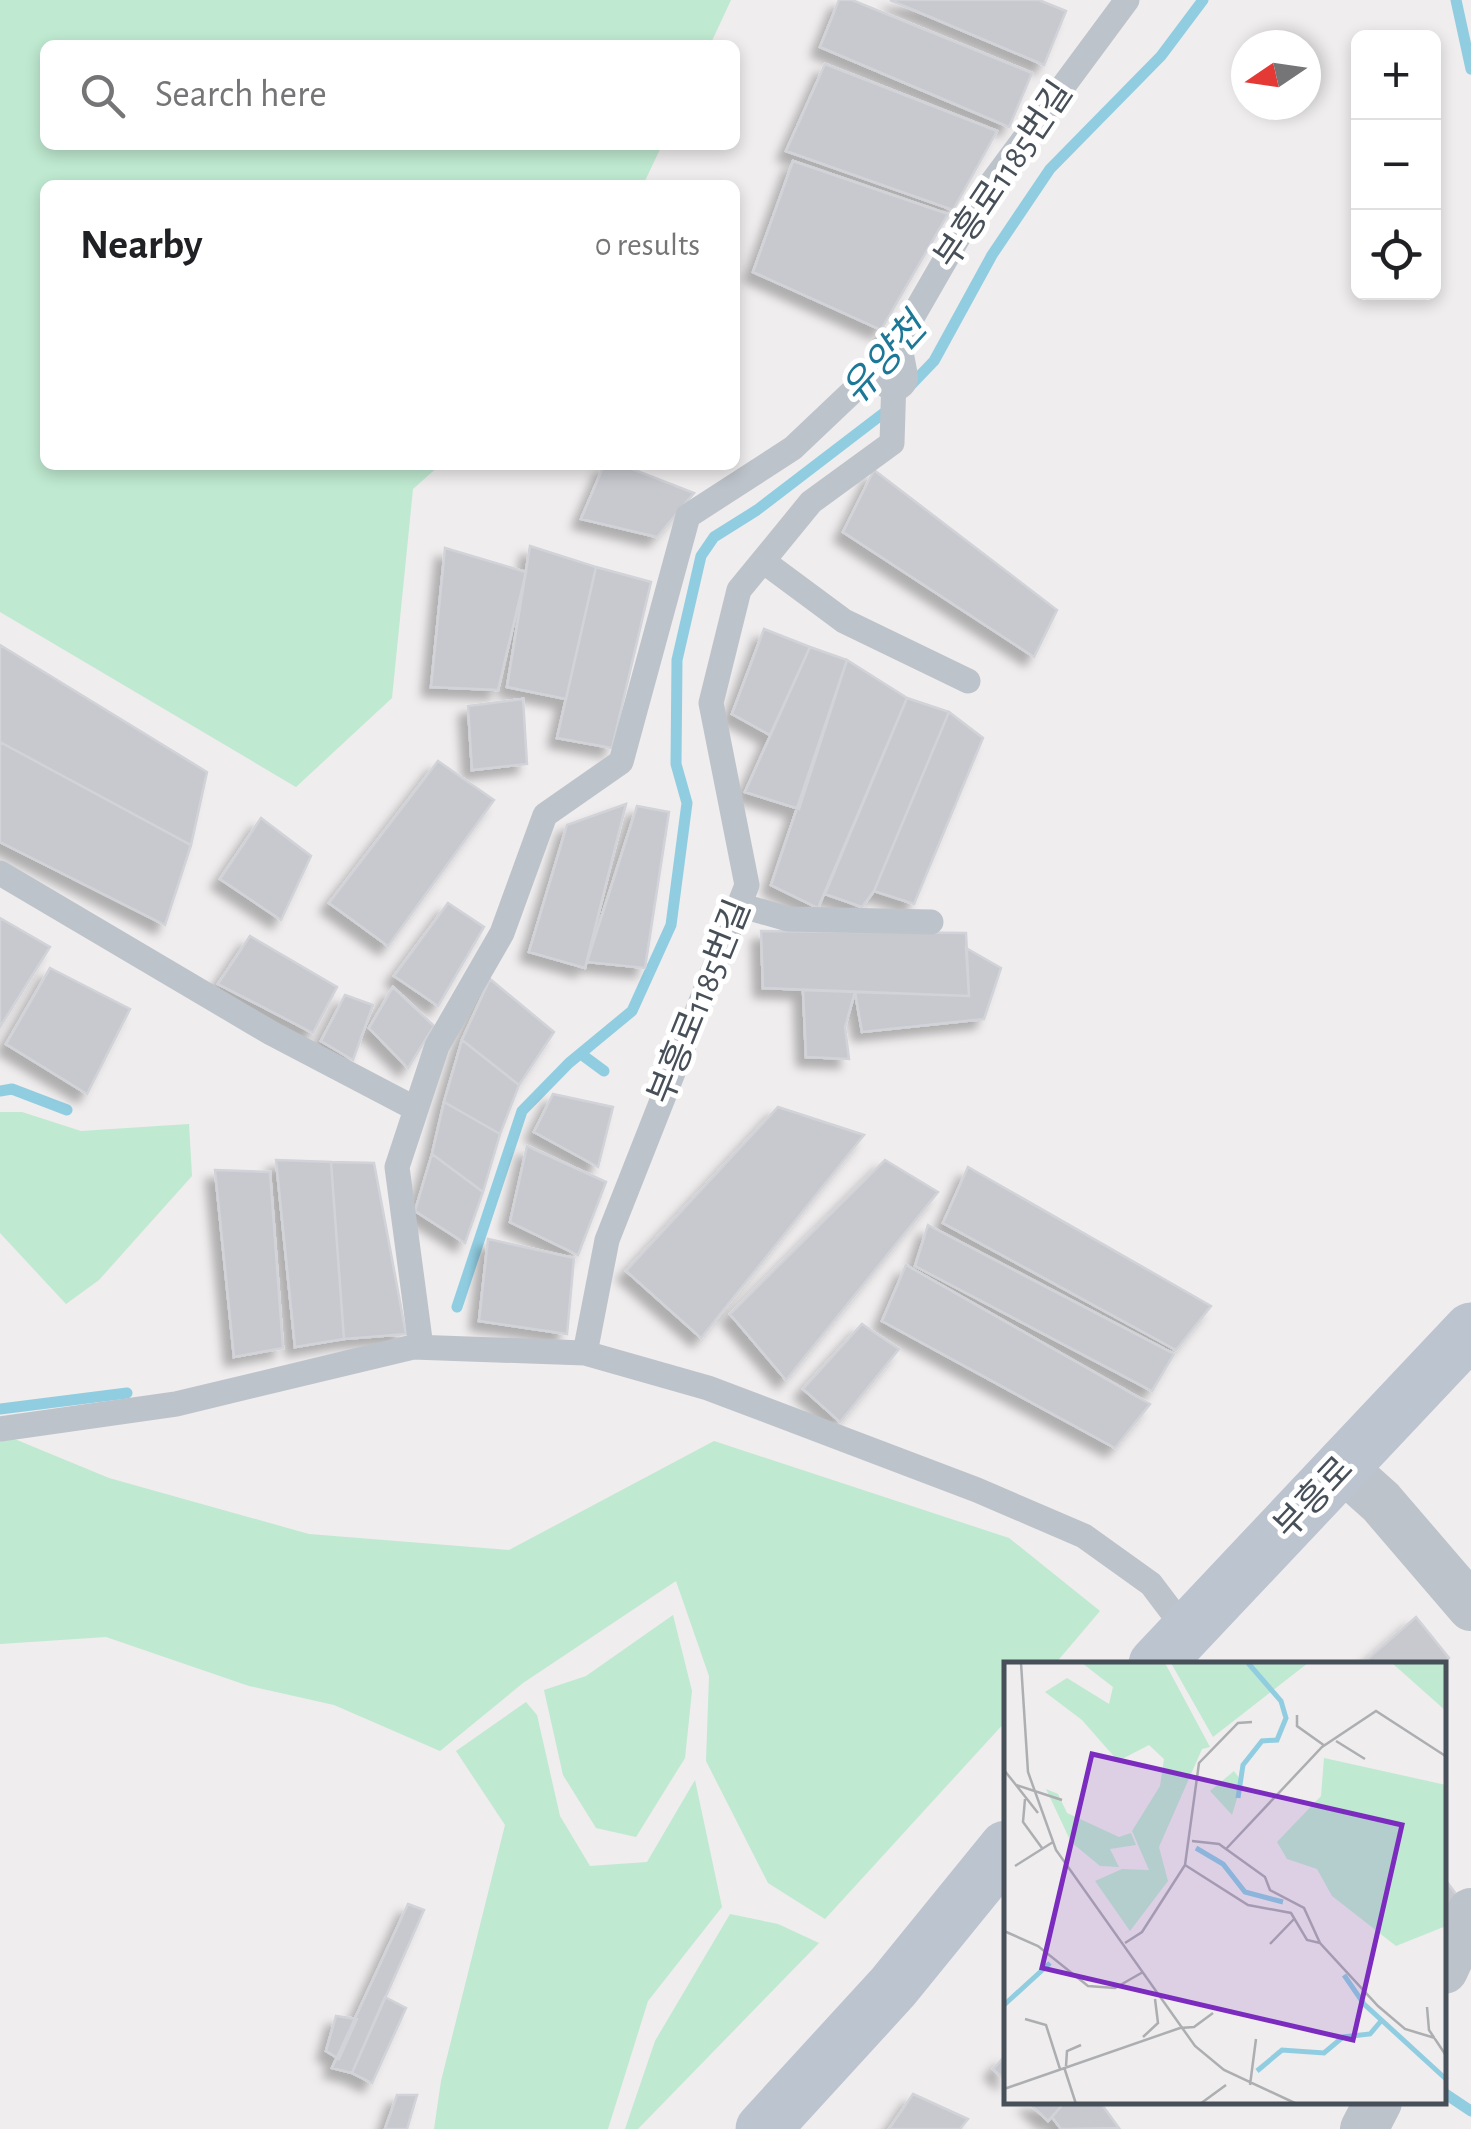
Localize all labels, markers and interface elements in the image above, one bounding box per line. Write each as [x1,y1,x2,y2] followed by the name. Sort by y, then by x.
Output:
[1231,30,1321,120] north arrow
[1351,30,1441,300] map controls
[1351,30,1441,120] button: +
[40,40,740,150] search box
[75,68,130,123] icon: search
[927,74,1079,274] street label: 부흥로1185번길
[155,76,327,114] text: Search here
[1351,120,1441,210] button: −
[1351,210,1441,300] button: locate
[80,224,203,266] text: Nearby
[595,229,700,261] text: 0 results
[834,304,937,412] water label: 유양천
[641,894,757,1109] street label: 부흥로1185번길
[1267,1449,1360,1545] street label: 부흥로
[1004,1662,1446,2104] inset map

